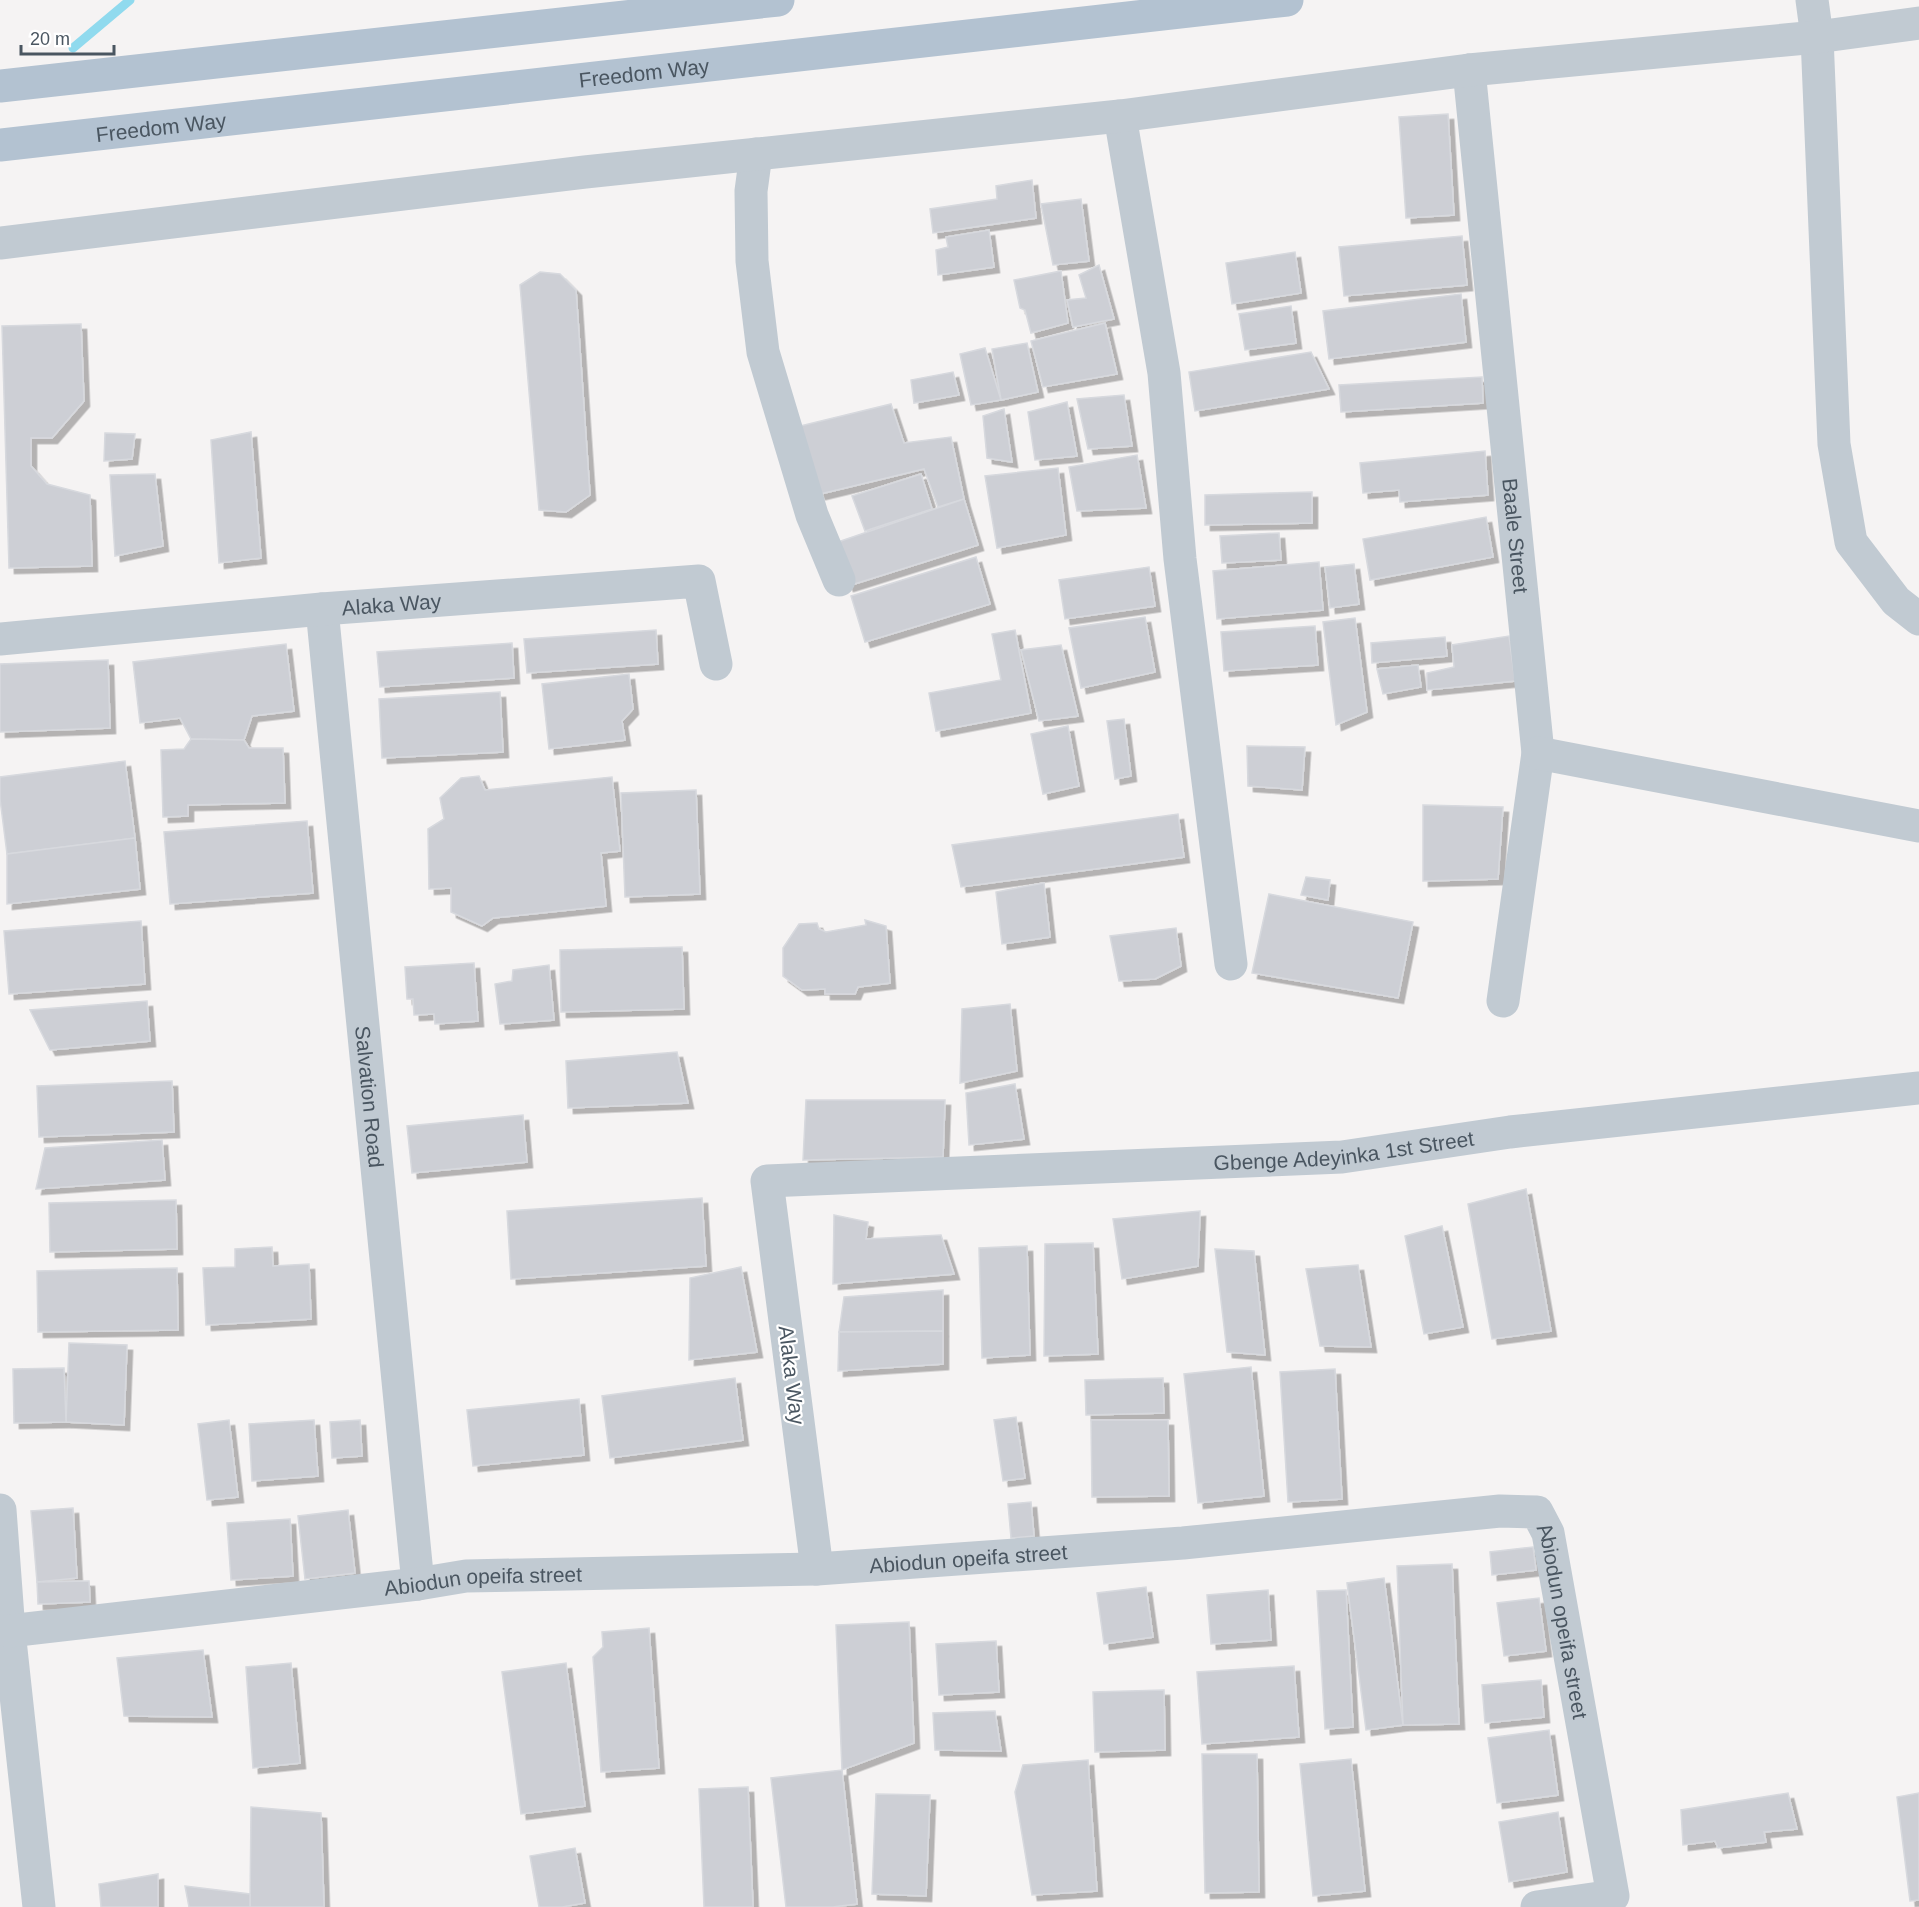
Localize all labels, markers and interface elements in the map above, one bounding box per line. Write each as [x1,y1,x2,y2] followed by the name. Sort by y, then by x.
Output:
[21,18,114,56] scale bar
[30,29,70,49] text: 20 m
[577,54,711,91] street label: Freedom Way
[95,108,228,146] street label: Freedom Way
[1499,477,1533,594] street label: Baale Street
[341,589,442,619] street label: Alaka Way
[352,1025,388,1169] street label: Salvation Road
[1213,1126,1476,1174] street label: Gbenge Adeyinka 1st Street
[775,1324,810,1426] street label: Alaka Way
[1533,1519,1593,1721] street label: Abiodun opeifa street
[868,1540,1068,1577] street label: Abiodun opeifa street
[383,1562,582,1599] street label: Abiodun opeifa street

